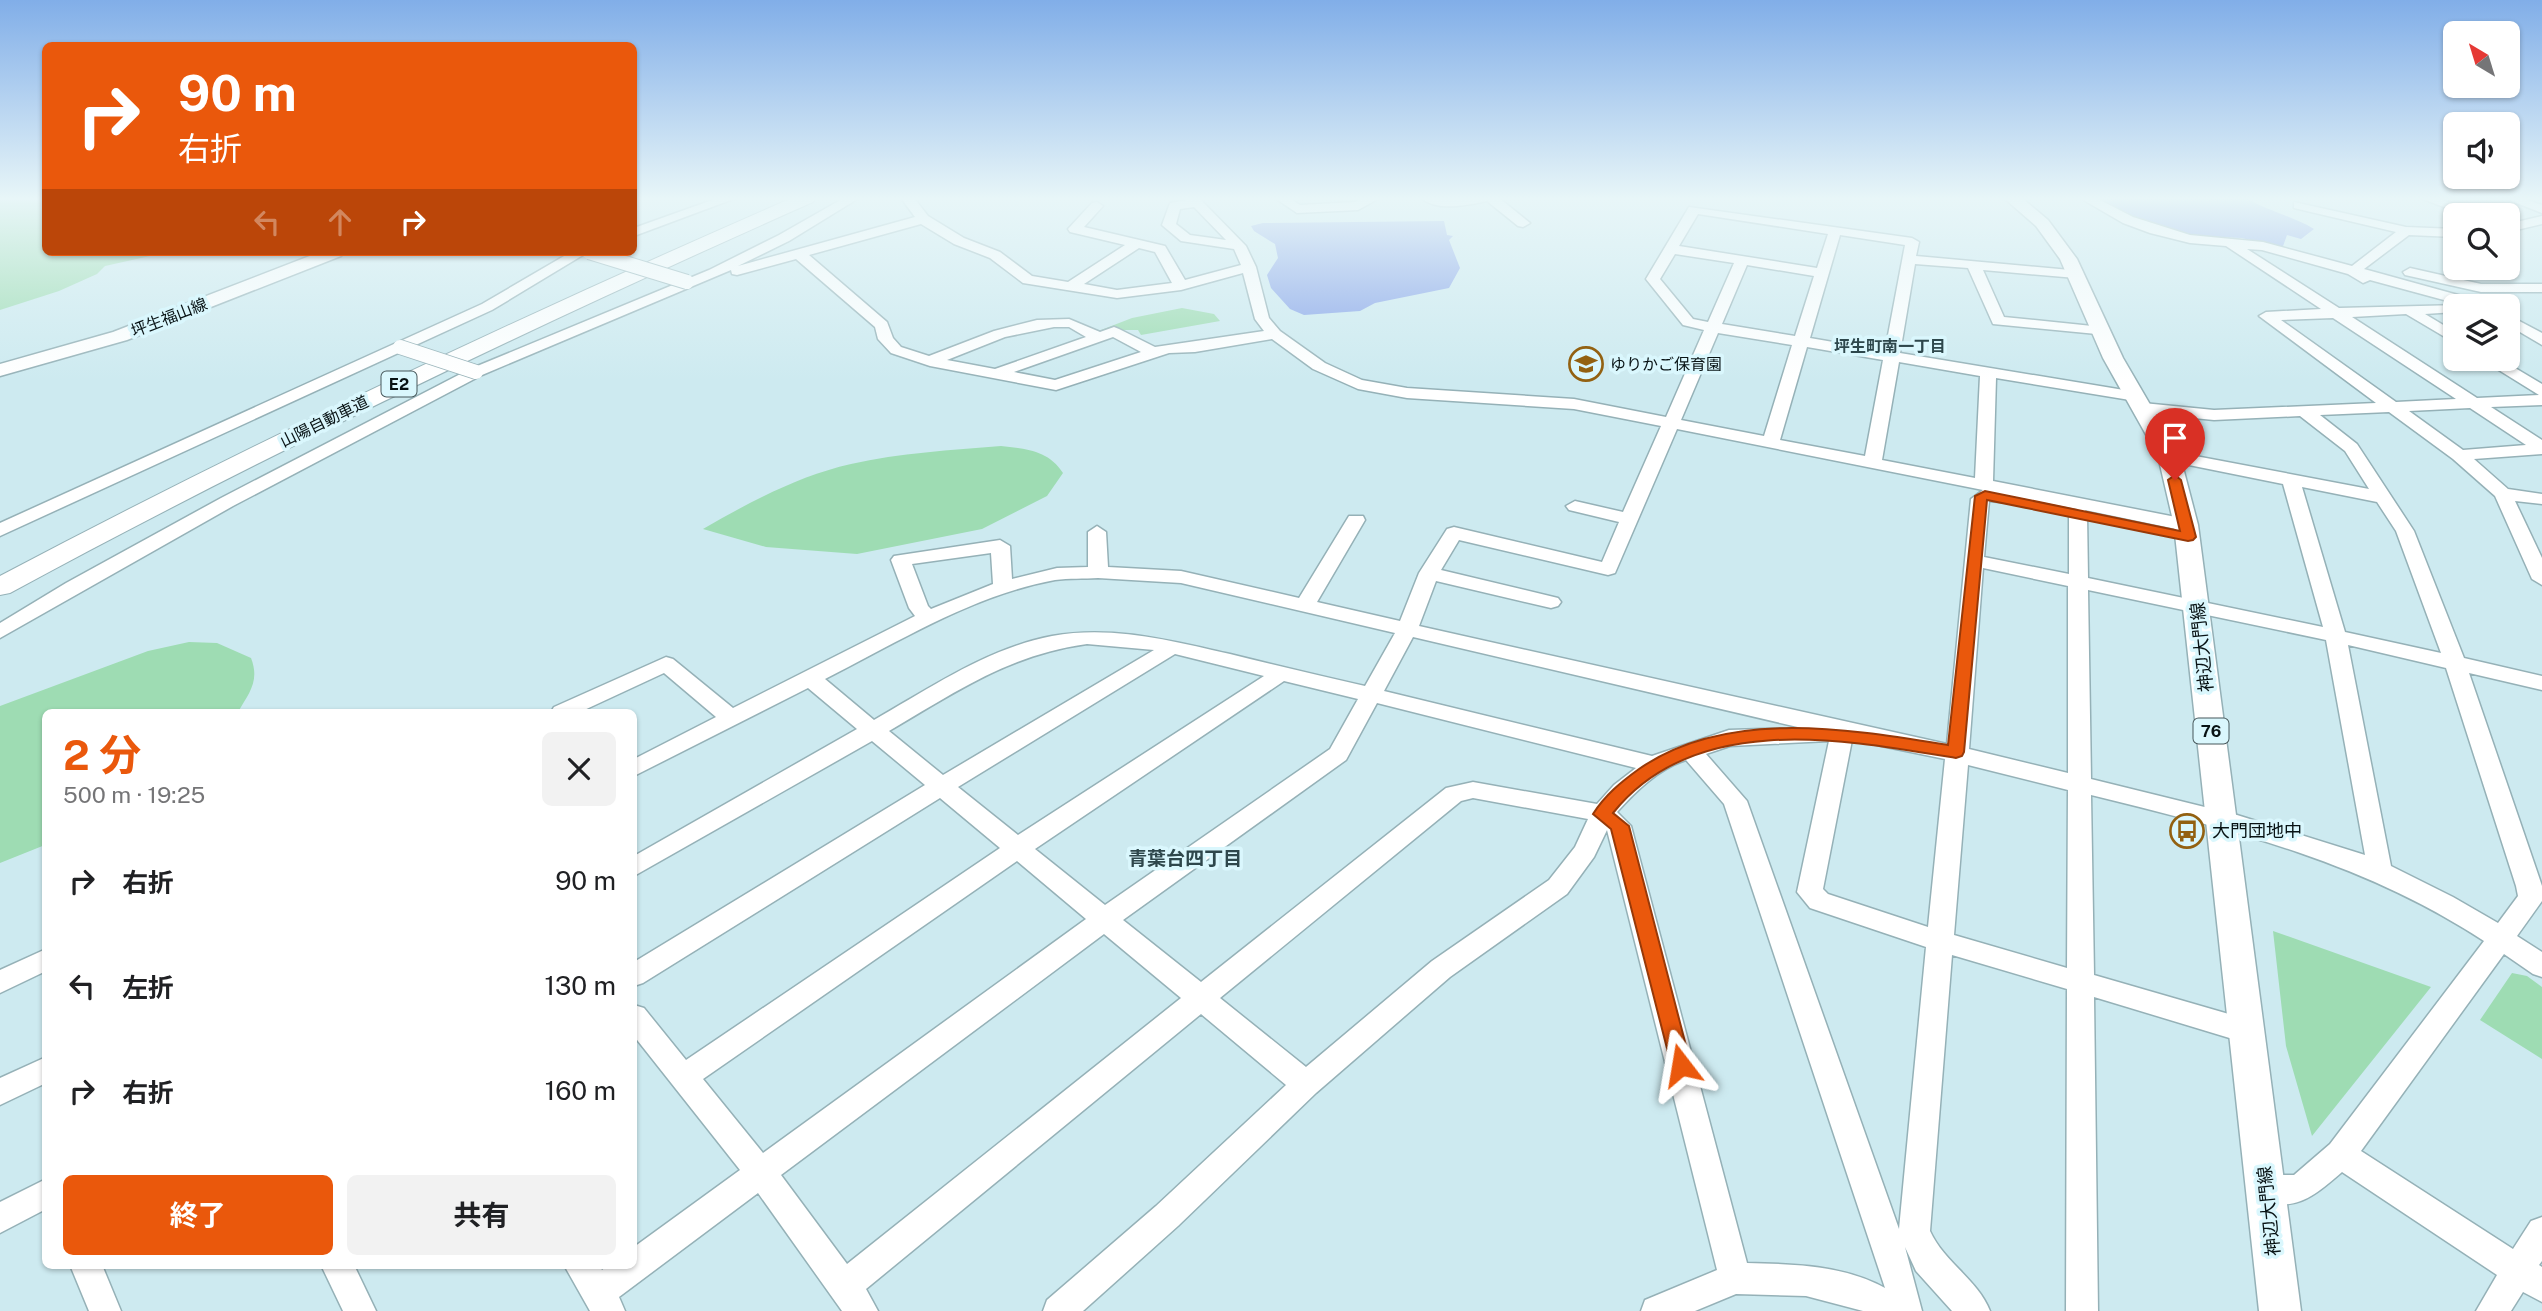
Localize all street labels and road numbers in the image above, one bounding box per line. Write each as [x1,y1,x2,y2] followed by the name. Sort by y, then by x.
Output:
[128,294,210,341] street label: 坪生福山線
[382,372,416,396] road number: E2
[277,392,372,451] street label: 山陽自動車道
[2186,601,2217,693] street label: 神辺大門線
[2194,718,2228,744] road number: 76
[2253,1165,2284,1257] street label: 神辺大門線

